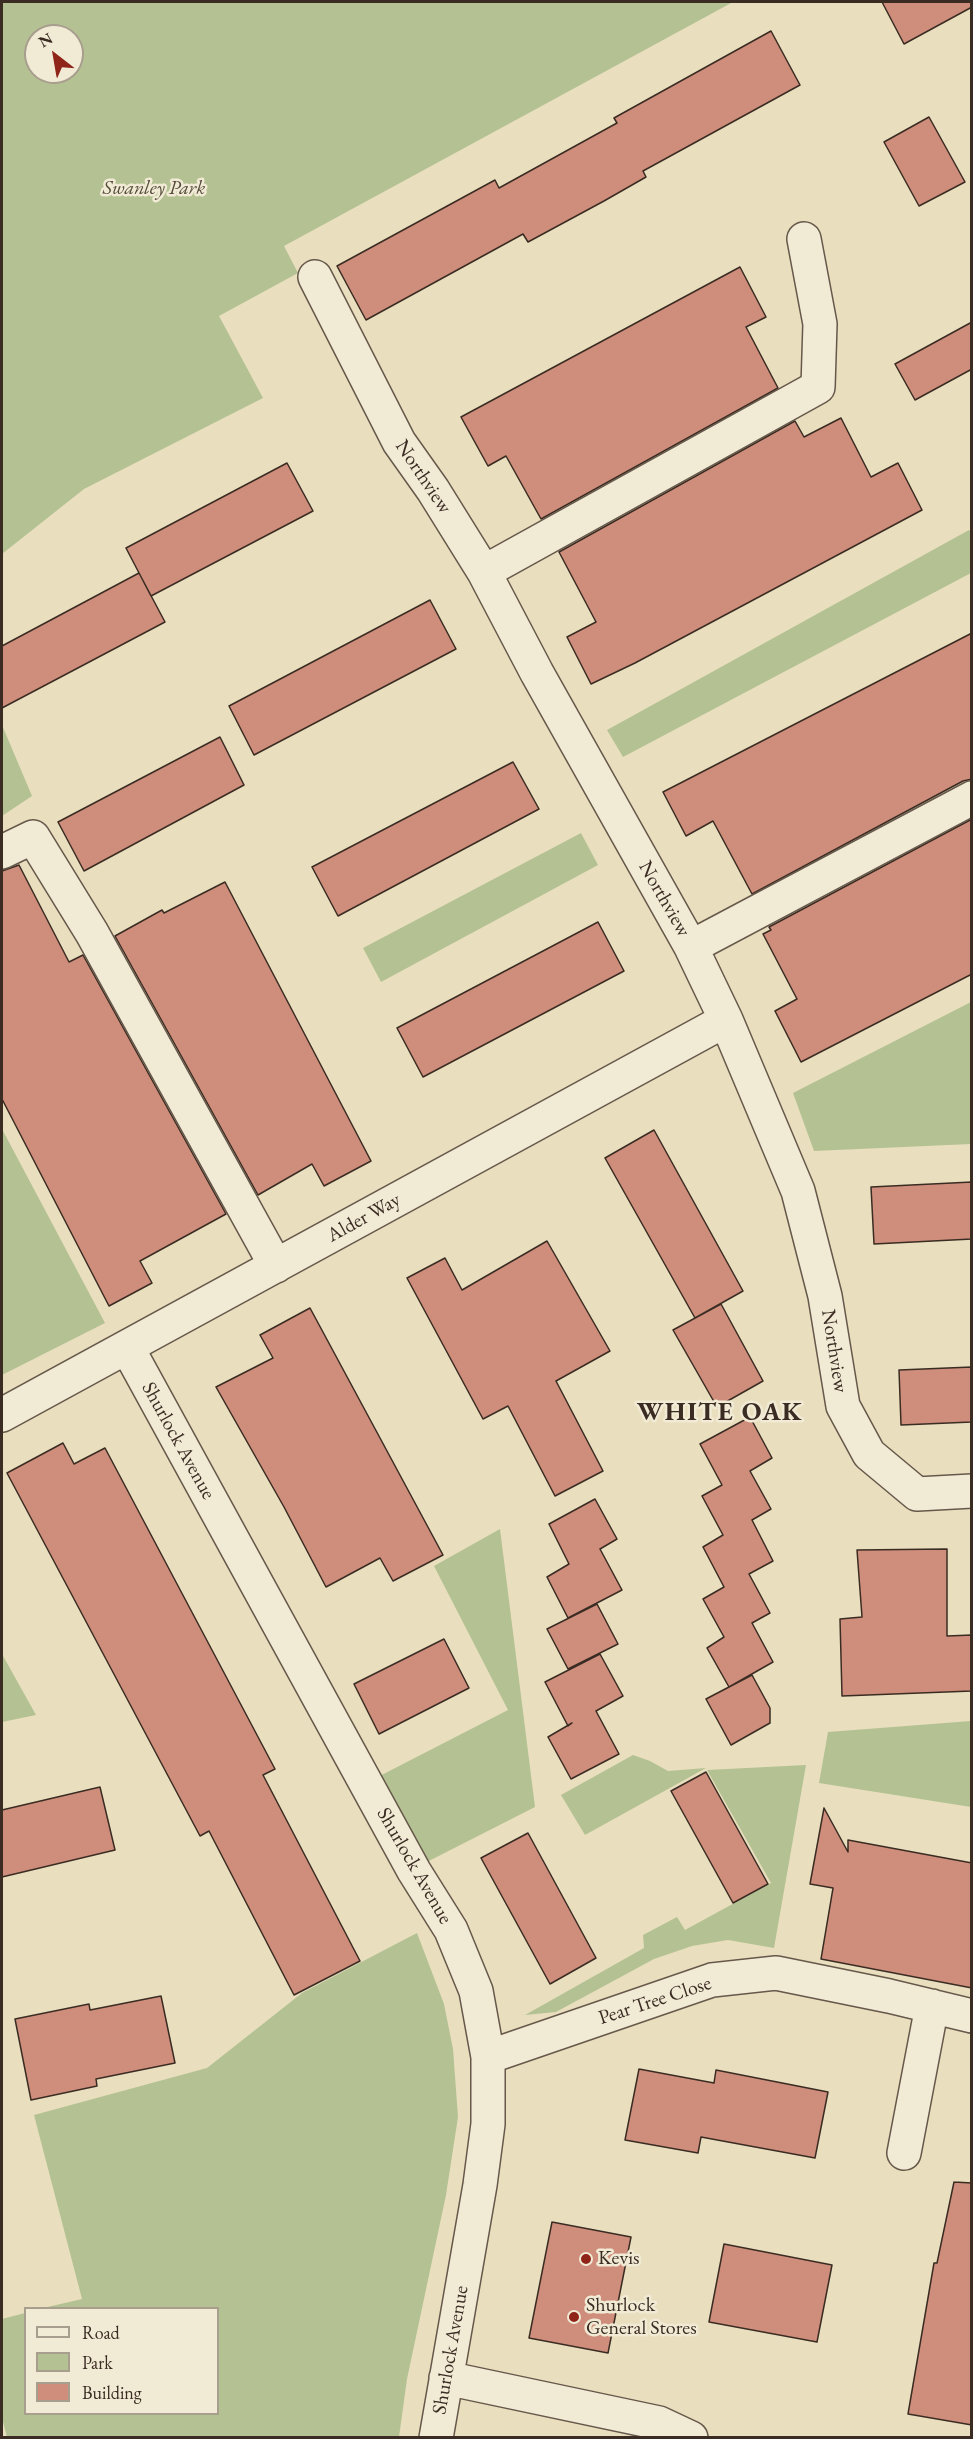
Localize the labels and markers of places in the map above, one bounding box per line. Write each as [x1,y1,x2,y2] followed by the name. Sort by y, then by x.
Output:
[598,2247,640,2271] place label: Kevis
[579,2252,593,2266] marker: Kevis
[586,2294,697,2341] place label: Shurlock General Stores
[567,2310,581,2324] marker: Shurlock General Stores

